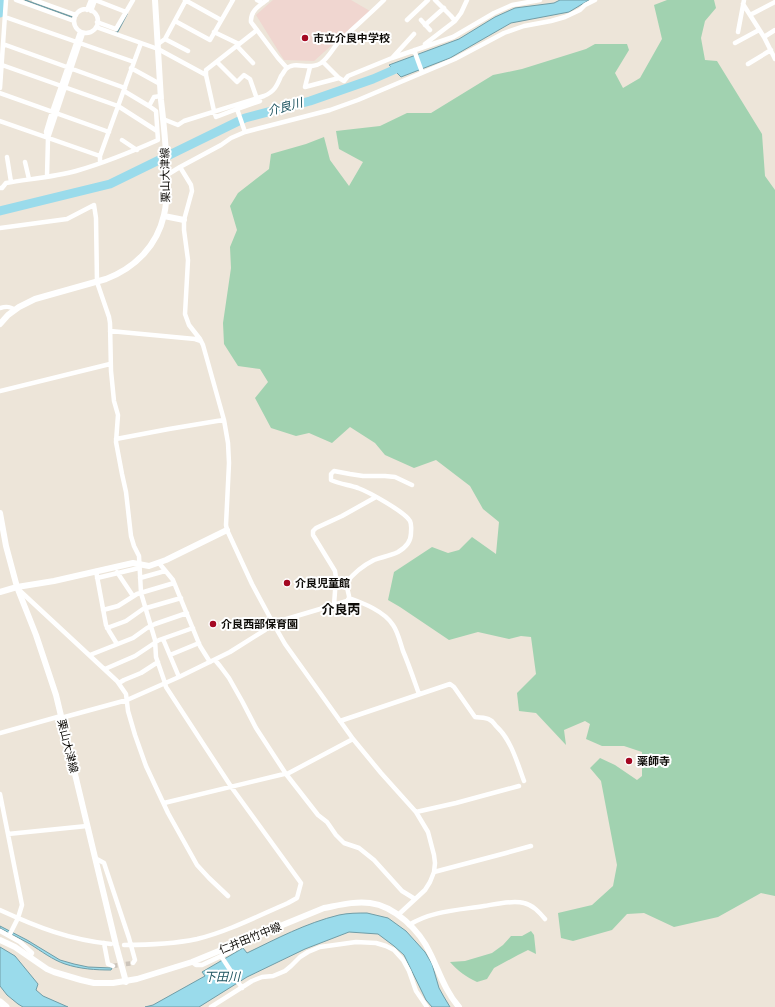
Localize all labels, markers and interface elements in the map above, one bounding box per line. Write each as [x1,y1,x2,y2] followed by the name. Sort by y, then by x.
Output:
[313,32,390,44] place label: 市立介良中学校
[300,33,310,43] marker: 市立介良中学校
[266,95,306,118] water label: 介良川
[159,147,171,203] street label: 栗山大津線
[295,577,350,589] place label: 介良児童館
[282,578,292,588] marker: 介良児童館
[321,602,361,617] district label: 介良丙
[221,618,298,630] place label: 介良西部保育園
[208,619,218,629] marker: 介良西部保育園
[56,718,80,774] street label: 栗山大津線
[637,755,670,767] place label: 薬師寺
[624,756,634,766] marker: 薬師寺
[217,920,283,956] street label: 仁井田竹中線
[204,970,242,984] water label: 下田川

